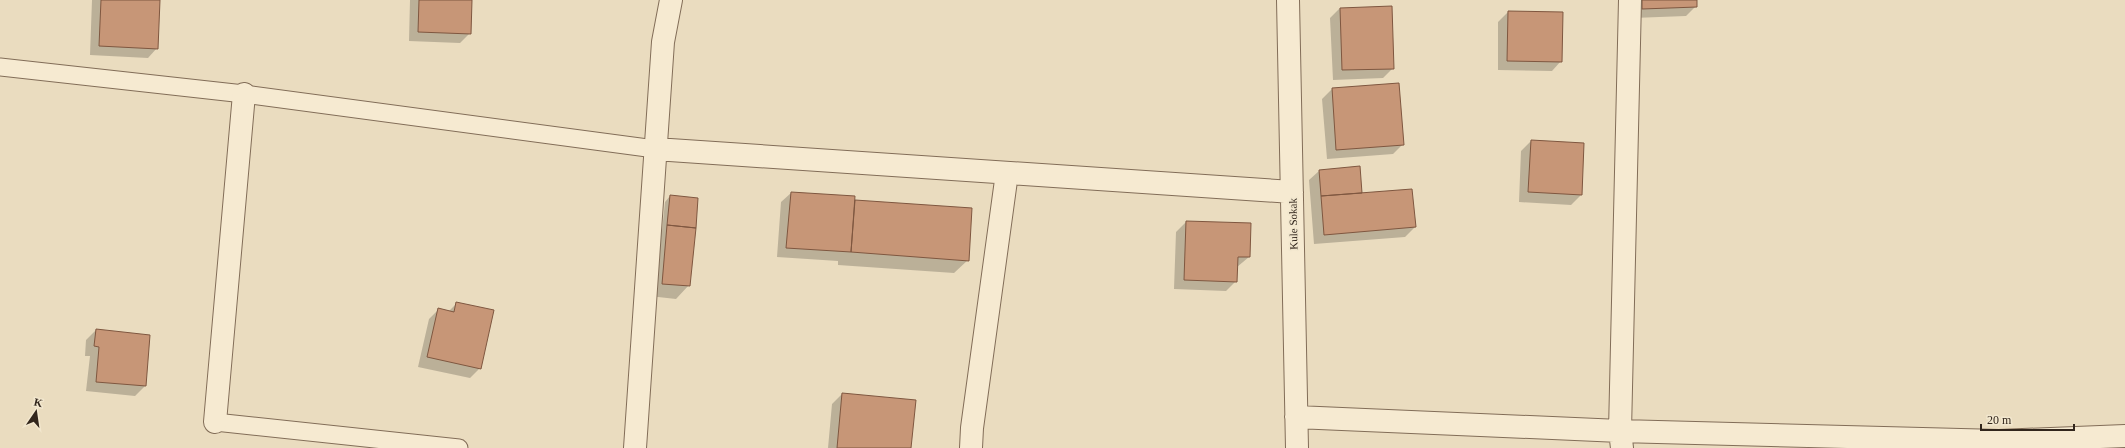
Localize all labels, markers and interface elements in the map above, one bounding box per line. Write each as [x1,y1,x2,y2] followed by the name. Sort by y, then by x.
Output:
[1287,198,1299,250] street label: Kule Sokak
[16,392,56,432] north arrow
[33,395,44,409] text: K
[1981,406,2074,432] scale bar
[1987,413,2012,427] text: 20 m

